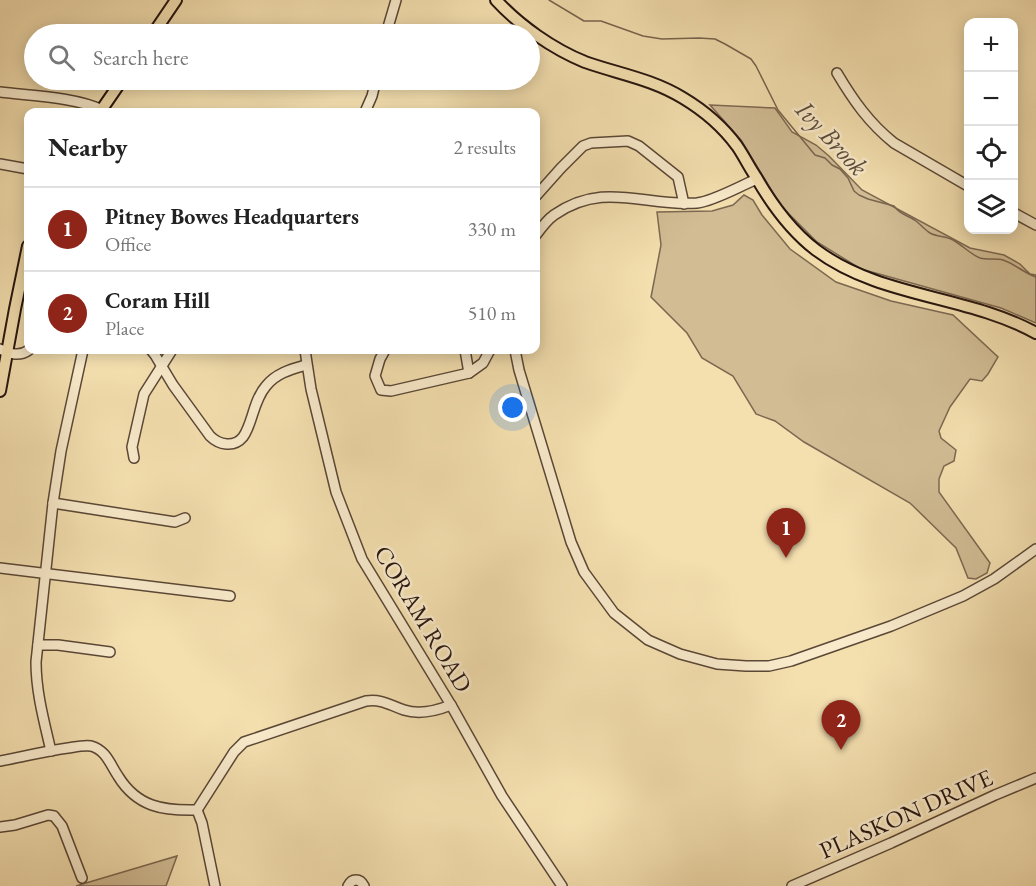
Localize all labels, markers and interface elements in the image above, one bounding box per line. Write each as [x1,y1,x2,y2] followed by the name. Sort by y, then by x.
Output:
[964,18,1018,234] map controls
[964,18,1018,72] button: +
[24,24,540,90] search box
[45,41,78,74] icon: search
[93,43,188,72] text: Search here
[964,72,1018,126] button: −
[788,92,876,183] water label: Ivy Brook
[964,126,1018,180] button: locate
[48,130,128,164] text: Nearby
[453,134,516,160] text: 2 results
[964,180,1018,234] button: layers
[105,202,359,231] text: Pitney Bowes Headquarters
[62,216,73,242] text: 1
[468,216,516,242] text: 330 m
[105,231,151,257] text: Office
[105,286,210,315] text: Coram Hill
[62,300,73,326] text: 2
[468,300,516,326] text: 510 m
[105,315,144,341] text: Place
[498,393,527,422] your location
[766,508,806,558] pin: 1
[367,540,479,698] street label: CORAM ROAD
[822,700,860,750] pin: 2
[814,761,997,866] street label: PLASKON DRIVE

